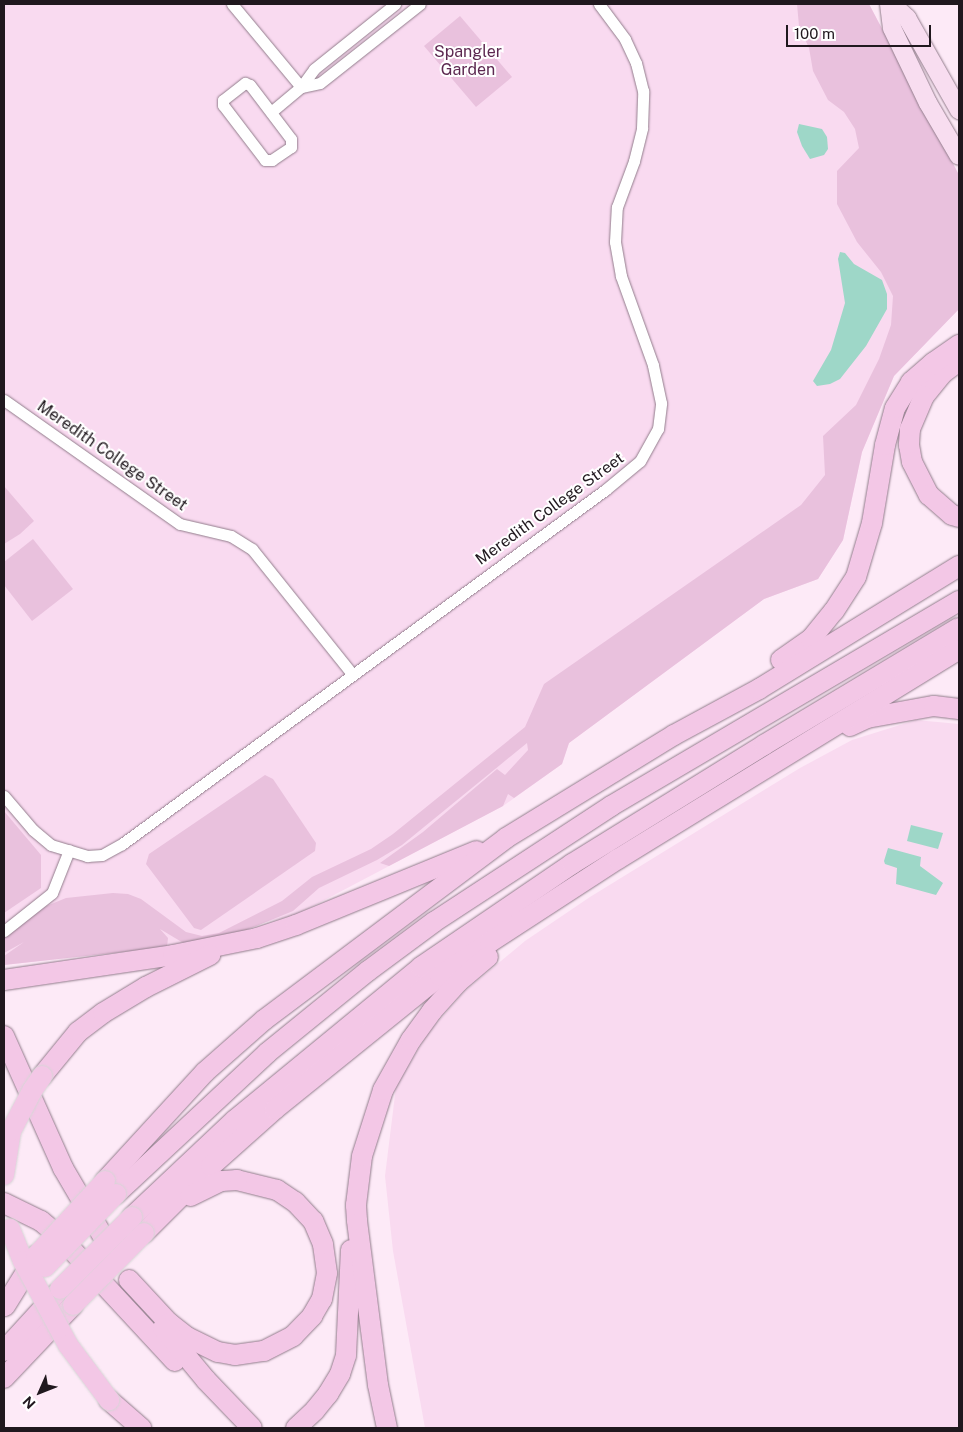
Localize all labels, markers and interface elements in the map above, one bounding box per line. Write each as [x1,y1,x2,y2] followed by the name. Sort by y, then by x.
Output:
[788,15,933,47] scale bar
[794,25,835,42] text: 100 m
[434,42,502,80] park label: Spangler Garden
[33,397,191,515] street label: Meredith College Street
[472,449,628,569] street label: Meredith College Street
[15,1367,65,1417] north arrow
[20,1393,39,1412] text: N

